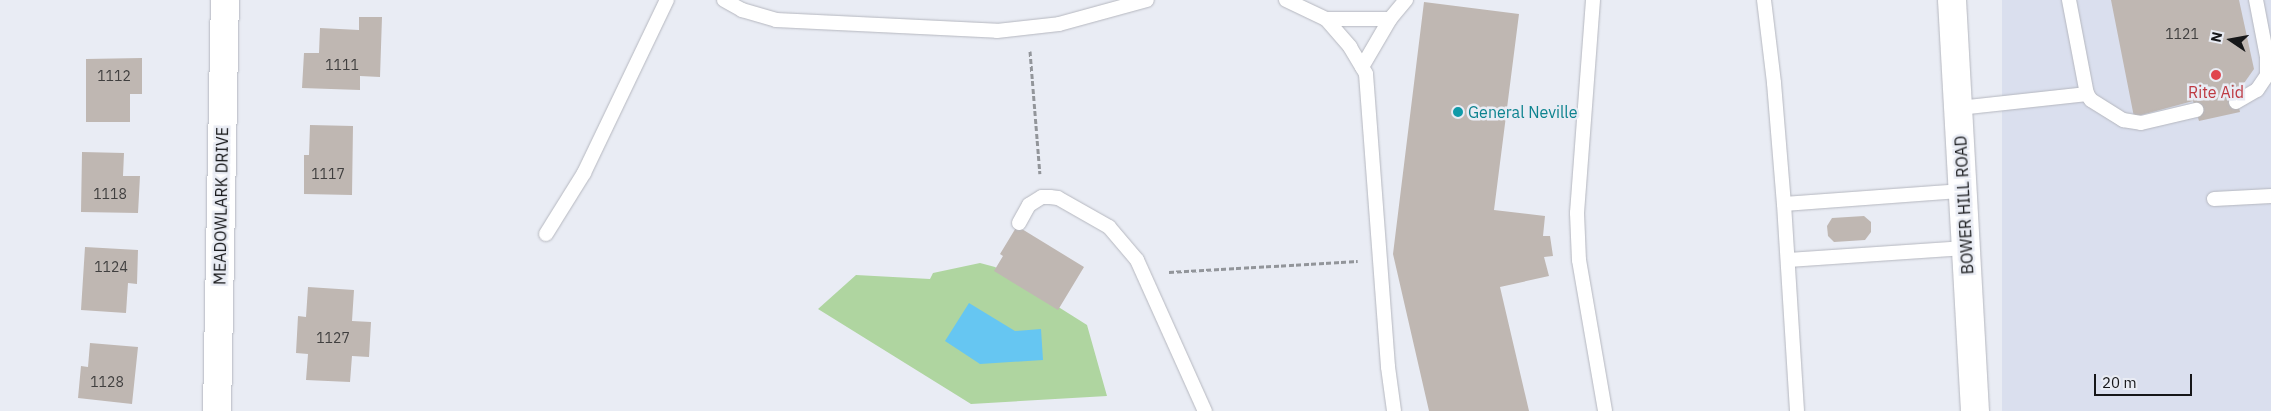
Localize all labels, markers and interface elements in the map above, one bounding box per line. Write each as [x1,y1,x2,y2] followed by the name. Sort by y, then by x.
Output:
[2206,15,2256,65] north arrow
[2165,26,2199,42] house number: 1121
[2206,30,2226,44] text: N
[325,57,359,73] house number: 1111
[97,68,131,84] house number: 1112
[2210,69,2222,81] marker: Rite Aid
[2188,82,2244,102] place label: Rite Aid
[1468,102,1578,122] place label: General Neville
[1452,106,1464,118] marker: General Neville
[210,127,232,285] street label: MEADOWLARK DRIVE
[1951,135,1977,275] street label: BOWER HILL ROAD
[311,166,345,182] house number: 1117
[93,186,127,202] house number: 1118
[94,259,128,275] house number: 1124
[316,330,350,346] house number: 1127
[2096,364,2194,396] scale bar
[2102,373,2137,392] text: 20 m
[90,374,124,390] house number: 1128

